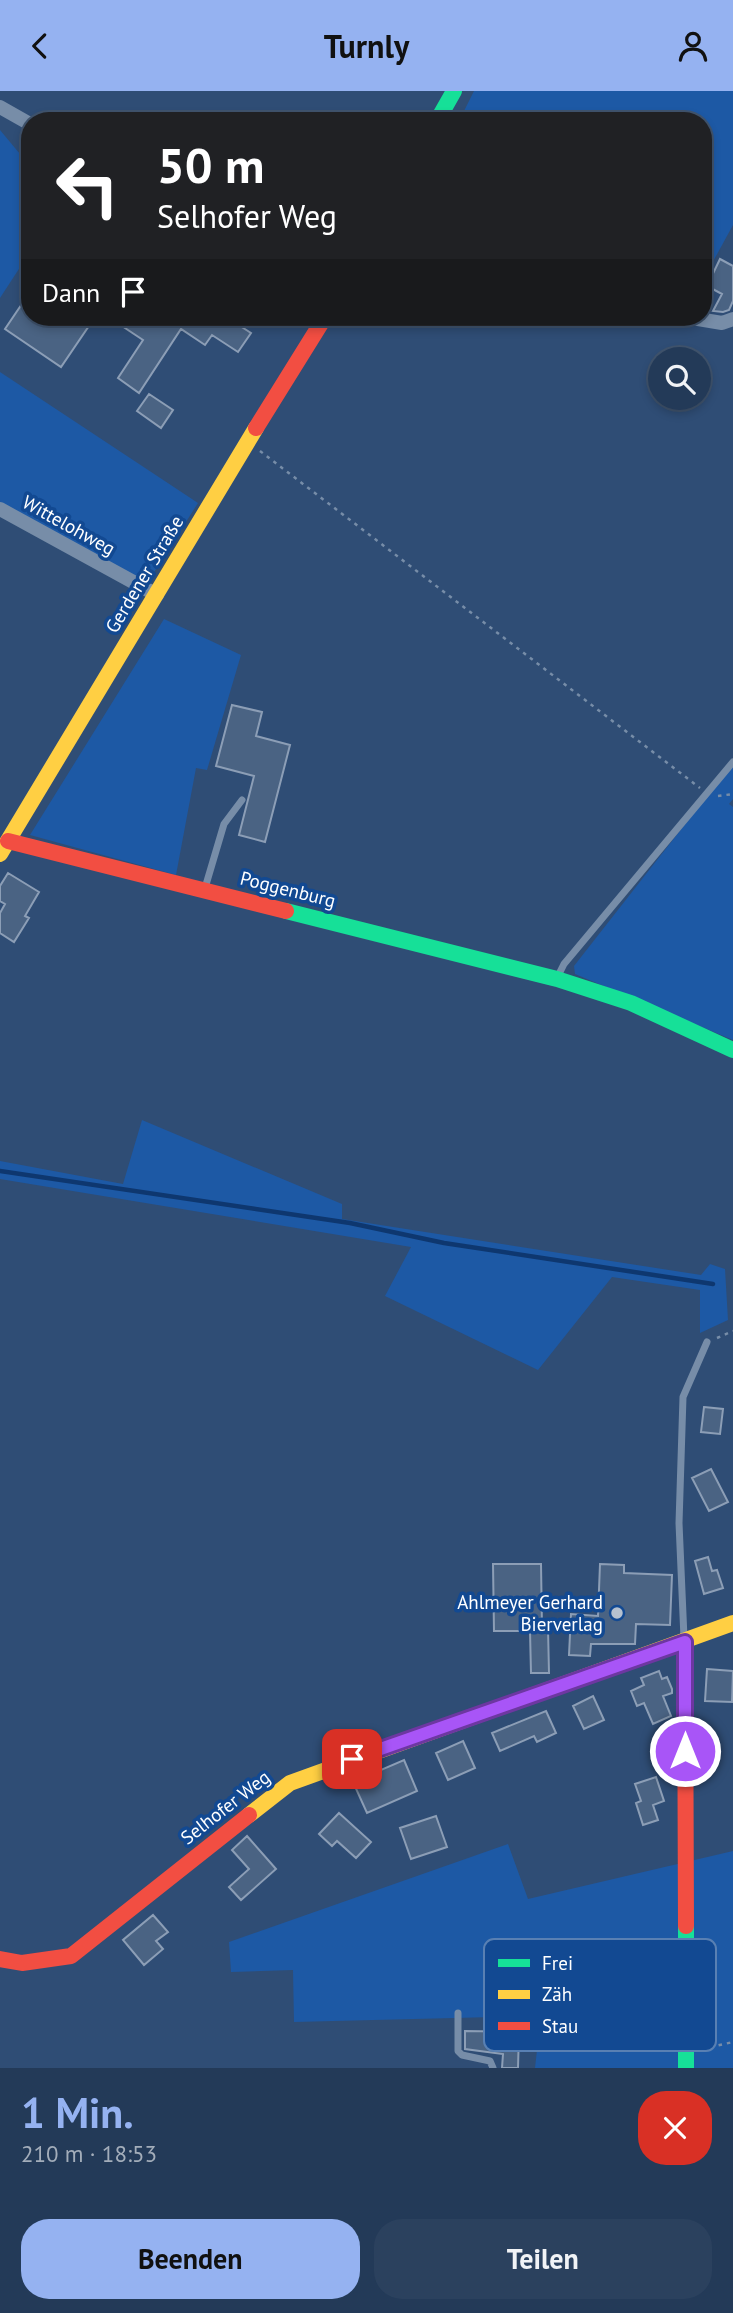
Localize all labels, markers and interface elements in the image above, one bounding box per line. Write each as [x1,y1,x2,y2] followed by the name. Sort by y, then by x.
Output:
[324,25,409,67] text: Turnly
[21,27,59,65] icon: back
[674,27,712,65] icon: person
[157,133,264,197] text: 50 m
[42,140,133,231] icon: left
[157,195,337,237] text: Selhofer Weg
[114,273,152,311] icon: arrive
[42,276,100,309] text: Dann
[648,347,711,410] map controls
[648,347,711,410] button: search
[18,490,120,560] street label: Wittelohweg
[100,511,188,637] street label: Gerdener Straße
[238,866,338,912] street label: Poggenburg
[457,1590,603,1636] place label: Ahlmeyer Gerhard Bierverlag
[609,1605,625,1621] marker: Ahlmeyer Gerhard Bierverlag
[648,1714,722,1788] position arrow
[322,1729,382,1789] pin
[333,1740,371,1778] icon: arrive
[175,1765,275,1849] street label: Selhofer Weg
[484,1939,716,2051] legend
[542,1951,573,1975] text: Frei
[542,1982,572,2006] text: Zäh
[542,2014,578,2038] text: Stau
[21,2085,134,2140] text: 1 Min.
[638,2091,712,2165] button: close
[21,2139,157,2168] text: 210 m · 18:53
[21,2219,360,2299] button: Beenden
[374,2219,712,2299] button: Teilen

